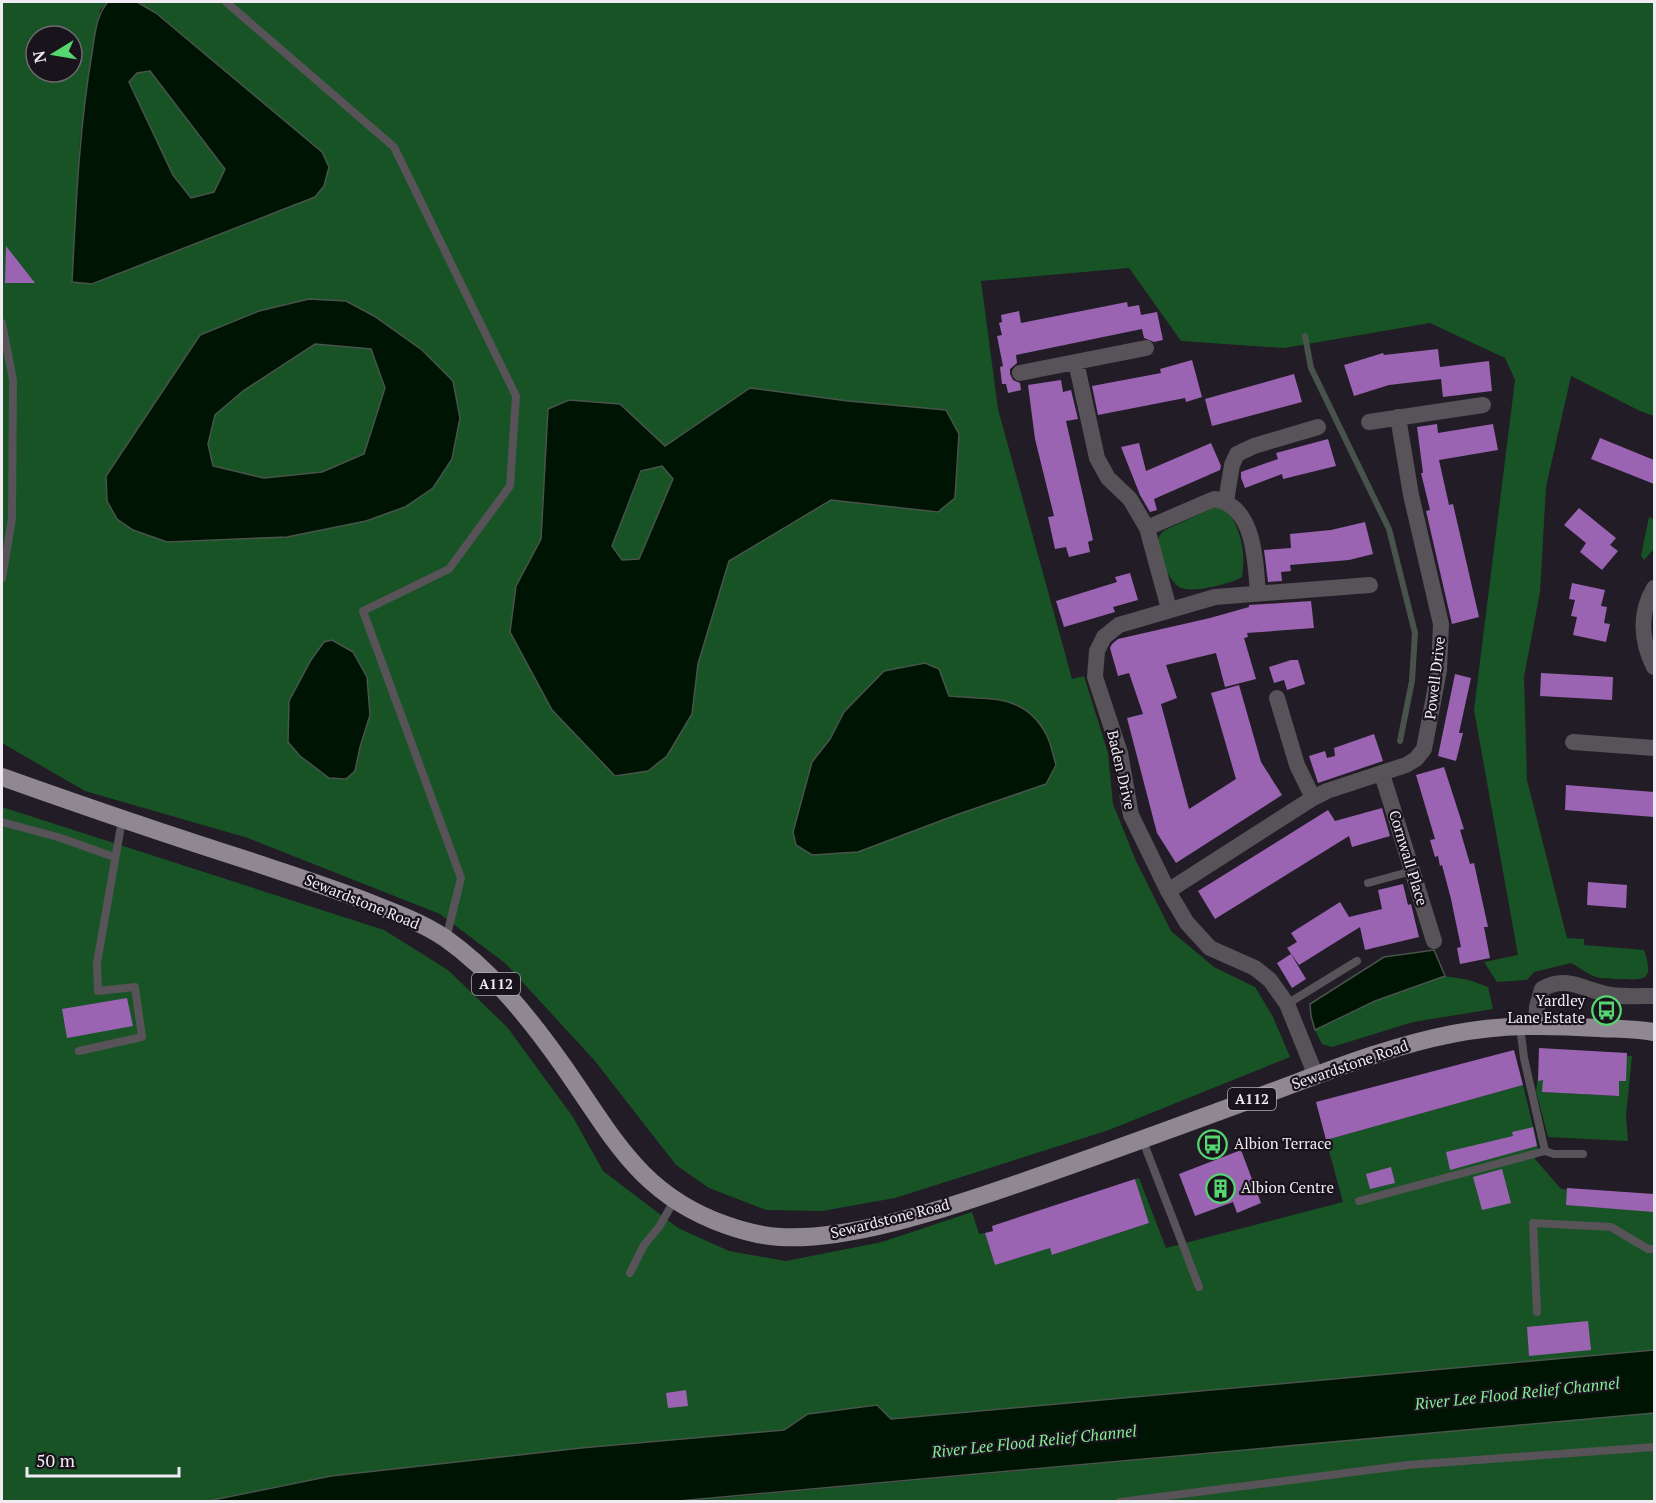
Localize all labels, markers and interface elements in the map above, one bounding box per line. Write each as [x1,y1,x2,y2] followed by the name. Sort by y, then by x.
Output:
[24,24,84,84] north arrow
[27,49,51,65] text: N
[1419,635,1449,720] street label: Powell Drive
[1103,728,1141,811] street label: Baden Drive
[1385,808,1433,908] street label: Cornwall Place
[302,869,423,933] street label: Sewardstone Road
[472,973,520,995] road number: A112
[1508,990,1585,1027] place label: Yardley Lane Estate
[1590,994,1622,1026] bus stop icon: Yardley Lane Estate
[1289,1035,1411,1093] street label: Sewardstone Road
[1228,1088,1276,1110] road number: A112
[1197,1128,1229,1160] bus stop icon: Albion Terrace
[1234,1133,1332,1153] place label: Albion Terrace
[1204,1172,1236,1204] building icon: Albion Centre
[1241,1177,1334,1197] place label: Albion Centre
[828,1194,951,1242] street label: Sewardstone Road
[1412,1371,1621,1415] water label: River Lee Flood Relief Channel
[929,1419,1138,1463] water label: River Lee Flood Relief Channel
[27,1440,178,1478] scale bar
[36,1448,76,1472] text: 50 m

